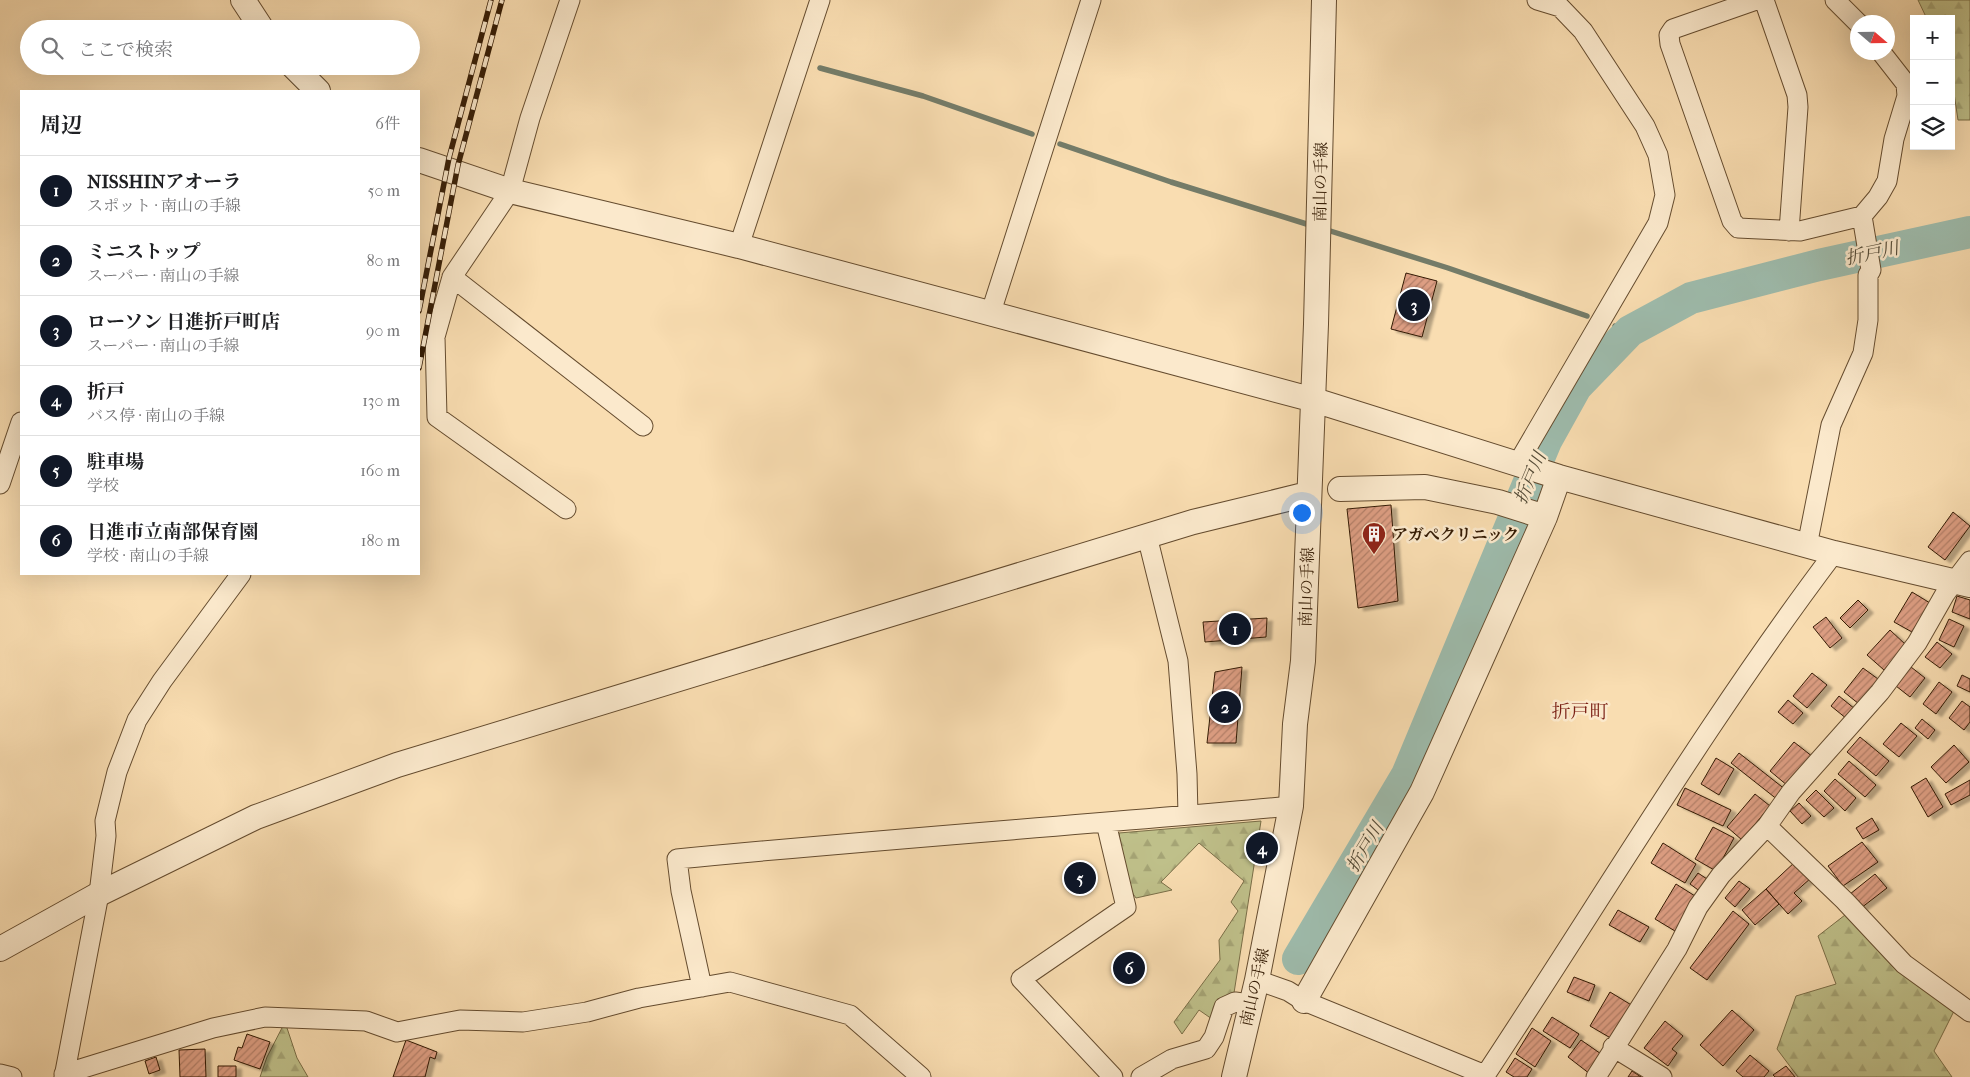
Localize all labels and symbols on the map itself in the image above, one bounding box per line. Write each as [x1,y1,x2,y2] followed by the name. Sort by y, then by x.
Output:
[1850,15,1895,60] north arrow
[1310,142,1331,222] street label: 南山の手線
[1844,237,1903,269] water label: 折戸川
[1398,286,1430,324] pin: 3
[1510,447,1551,507] water label: 折戸川
[1289,500,1315,526] your location
[1361,521,1387,555] building icon: アガぺクリニック
[1392,525,1519,544] place label: アガぺクリニック
[1296,547,1317,627] street label: 南山の手線
[1219,610,1251,648] pin: 1
[1209,688,1241,726] pin: 2
[1551,701,1609,723] district label: 折戸町
[1343,817,1389,876] water label: 折戸川
[1246,829,1278,867] pin: 4
[1064,859,1096,897] pin: 5
[1236,946,1273,1028] street label: 南山の手線
[1113,949,1145,987] pin: 6

